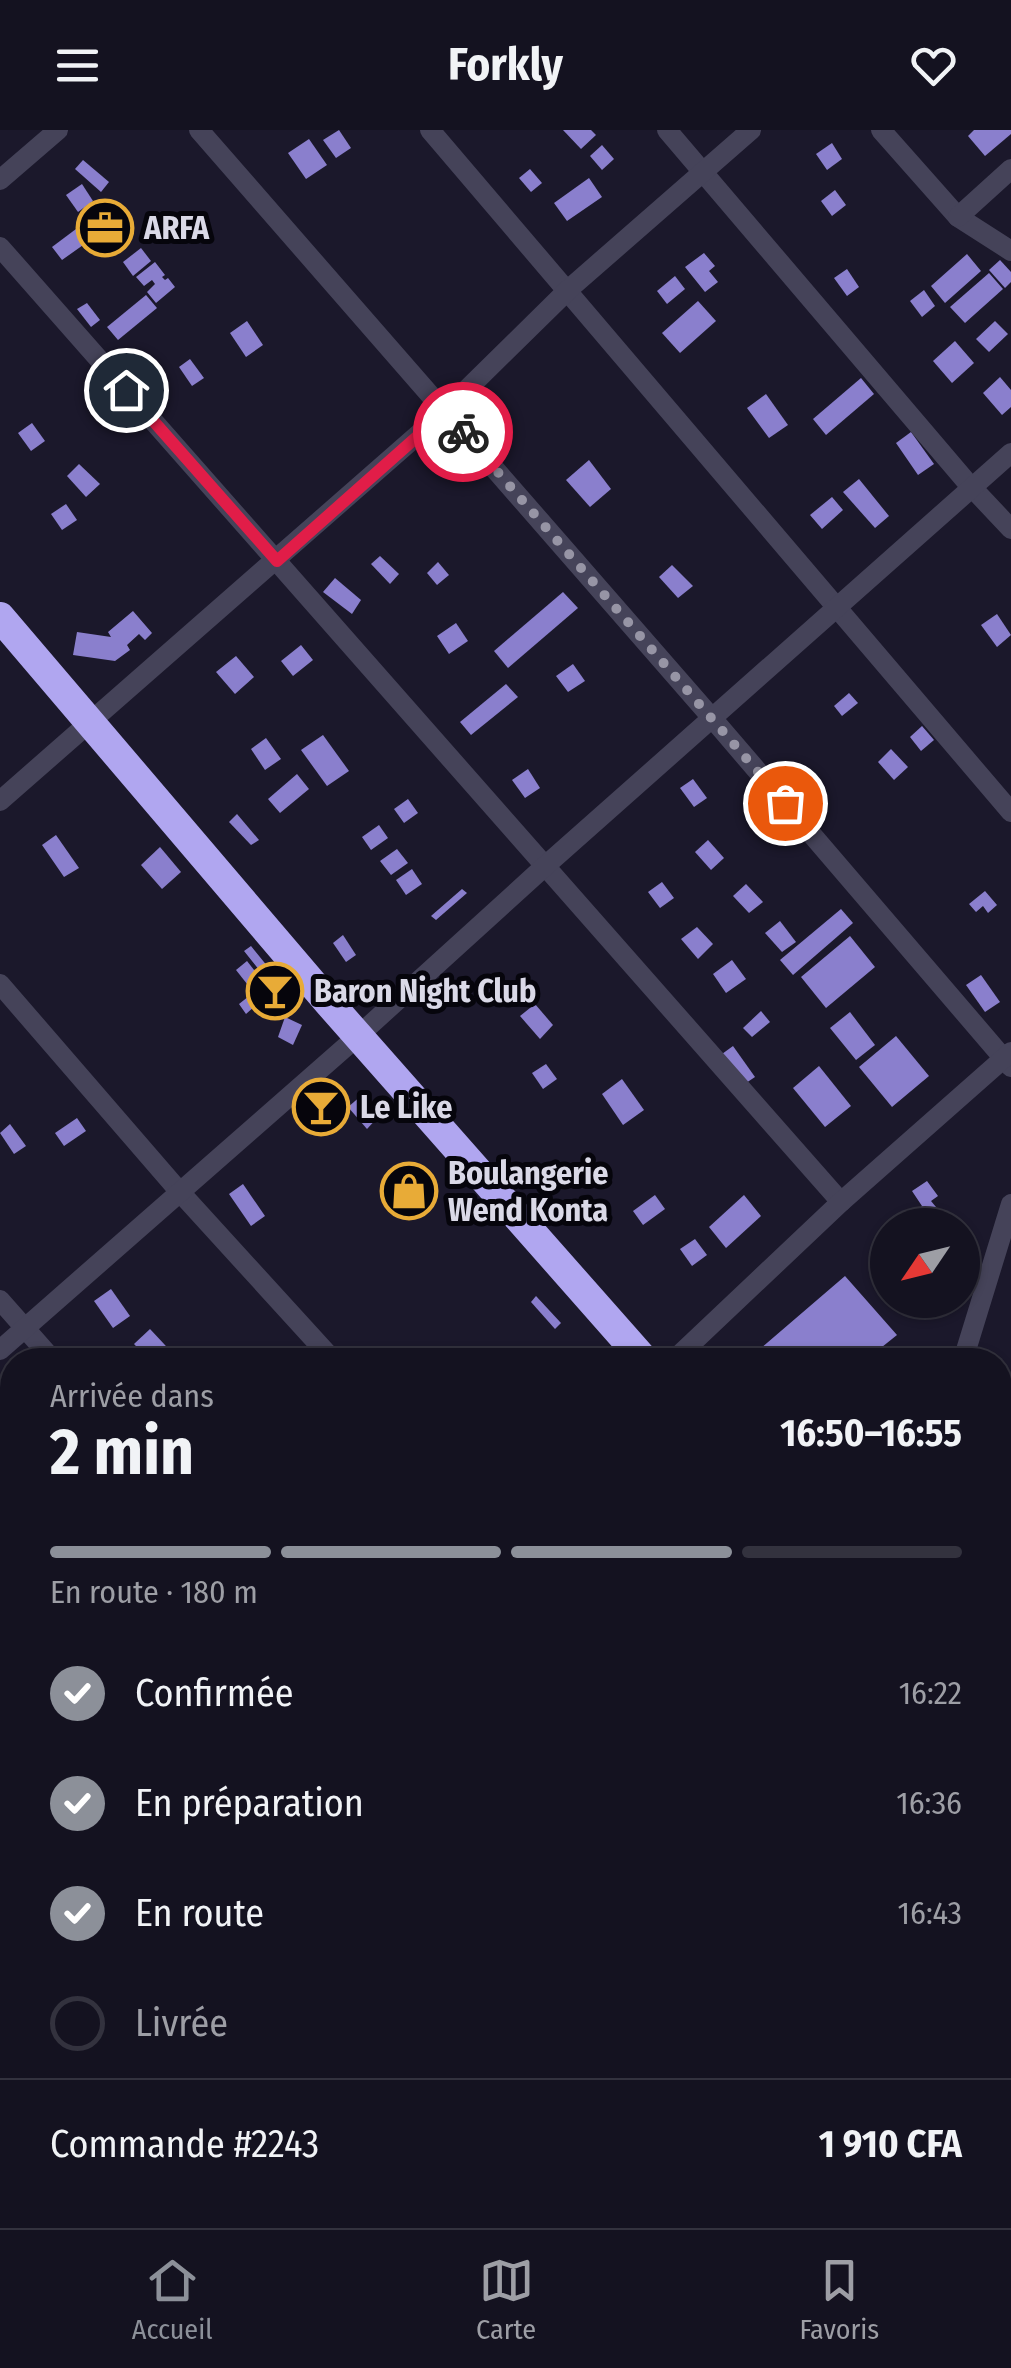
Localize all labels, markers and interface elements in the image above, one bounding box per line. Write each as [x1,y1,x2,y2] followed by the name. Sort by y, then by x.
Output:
[50,38,105,93] icon: menu
[448,38,563,92] text: Forkly
[906,38,961,93] icon: heart
[75,198,135,258] office icon: ARFA
[143,209,210,247] place label: ARFA
[84,348,169,433] pin
[99,363,154,418] icon: home
[413,382,513,482] courier
[436,405,491,460] icon: bike
[743,761,828,846] pin
[758,776,813,831] icon: bag
[245,961,305,1021] bar icon: Baron Night Club
[314,972,536,1010] place label: Baron Night Club
[291,1077,351,1137] bar icon: Le Like
[360,1088,452,1126] place label: Le Like
[448,1154,608,1229] place label: Boulangerie Wend Konta
[379,1161,439,1221] shop icon: Boulangerie Wend Konta
[870,1208,980,1318] north arrow
[870,1208,980,1318] map controls
[50,1377,214,1415] text: Arrivée dans
[780,1410,962,1456] text: 16:50–16:55
[50,1413,194,1491] text: 2 min
[50,1573,258,1611] text: En route · 180 m
[50,1666,105,1721] icon: check
[135,1670,293,1716] text: Confirmée
[899,1674,962,1712] text: 16:22
[50,1776,105,1831] icon: check
[135,1780,364,1826] text: En préparation
[896,1784,962,1822] text: 16:36
[50,1886,105,1941] icon: check
[135,1890,264,1936] text: En route
[898,1894,962,1932] text: 16:43
[135,2000,228,2046] text: Livrée
[50,2121,319,2167] text: Commande #2243
[819,2121,962,2167] text: 1 910 CFA
[132,2253,213,2346] tab: Accueil
[476,2253,536,2346] tab: Carte
[800,2253,879,2346] tab: Favoris

